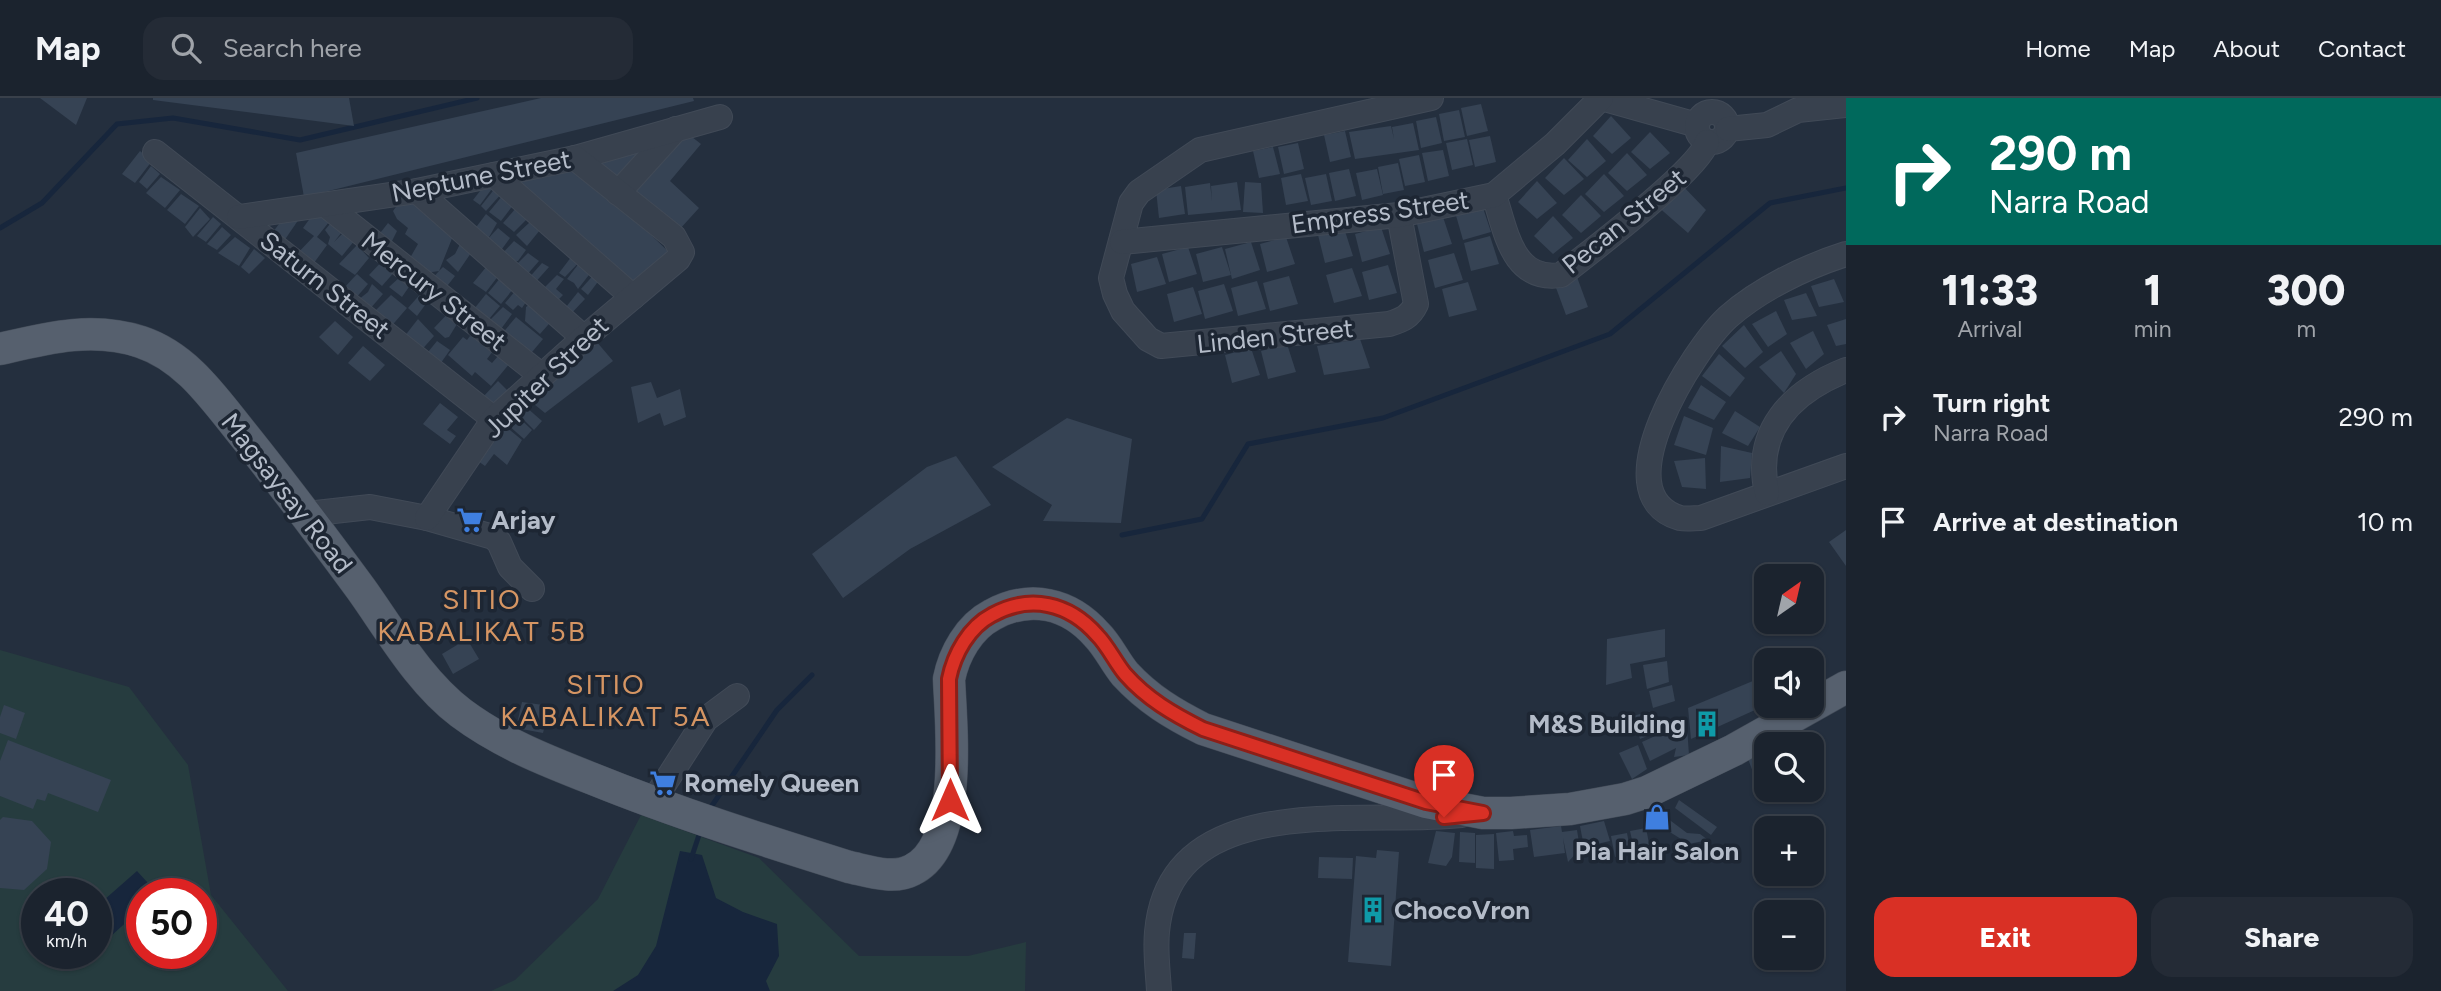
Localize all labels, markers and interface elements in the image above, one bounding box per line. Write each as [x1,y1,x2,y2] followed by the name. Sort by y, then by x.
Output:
[143,17,633,80] search box
[35,29,101,68] text: Map
[167,29,205,67] icon: search
[223,32,362,64] text: Search here
[2025,34,2091,63] text: Home
[2129,34,2175,63] text: Map
[2213,34,2280,63] text: About
[2318,34,2406,63] text: Contact
[1989,123,2132,182] text: 290 m
[1874,126,1965,217] icon: right
[389,143,574,209] street label: Neptune Street
[1556,161,1693,281] street label: Pecan Street
[1989,183,2150,221] text: Narra Road
[1289,184,1471,240] street label: Empress Street
[254,224,396,346] street label: Saturn Street
[355,224,513,358] street label: Mercury Street
[1942,265,2038,316] text: 11:33
[2144,265,2162,316] text: 1
[2267,265,2345,316] text: 300
[477,309,615,445] street label: Jupiter Street
[1195,312,1355,360] street label: Linden Street
[1957,315,2022,343] text: Arrival
[2134,315,2171,343] text: min
[2296,315,2316,343] text: m
[1933,387,2050,419] text: Turn right
[1874,398,1912,436] icon: right
[2339,401,2413,433] text: 290 m
[215,407,359,579] street label: Magsaysay Road
[1933,419,2048,447] text: Narra Road
[1874,503,1912,541] icon: arrive
[491,504,555,536] place label: Arjay
[455,505,485,535] supermarket icon: Arjay
[1933,506,2178,538] text: Arrive at destination
[2357,506,2413,538] text: 10 m
[1754,564,1824,634] north arrow
[1754,564,1824,970] map controls
[377,582,587,648] district label: SITIO KABALIKAT 5B
[1754,648,1824,718] button: sound
[500,667,712,733] district label: SITIO KABALIKAT 5A
[1528,708,1686,740] place label: M&S Building
[1692,709,1722,739] building icon: M&S Building
[1754,732,1824,802] button: search
[1414,745,1474,817] pin
[1425,756,1463,794] icon: arrive
[913,763,987,837] position arrow
[684,767,859,799] place label: Romely Queen
[648,768,678,798] supermarket icon: Romely Queen
[1642,802,1672,832] shop icon: Pia Hair Salon
[1754,816,1824,886] button: +
[1575,835,1739,867] place label: Pia Hair Salon
[126,878,217,969] speed limit sign: 50
[44,893,89,935] text: 40
[1394,894,1530,926] place label: ChocoVron
[1358,895,1388,925] building icon: ChocoVron
[1874,897,2137,977] button: Exit
[2151,897,2413,977] button: Share
[1754,900,1824,970] button: −
[46,930,87,952] text: km/h

